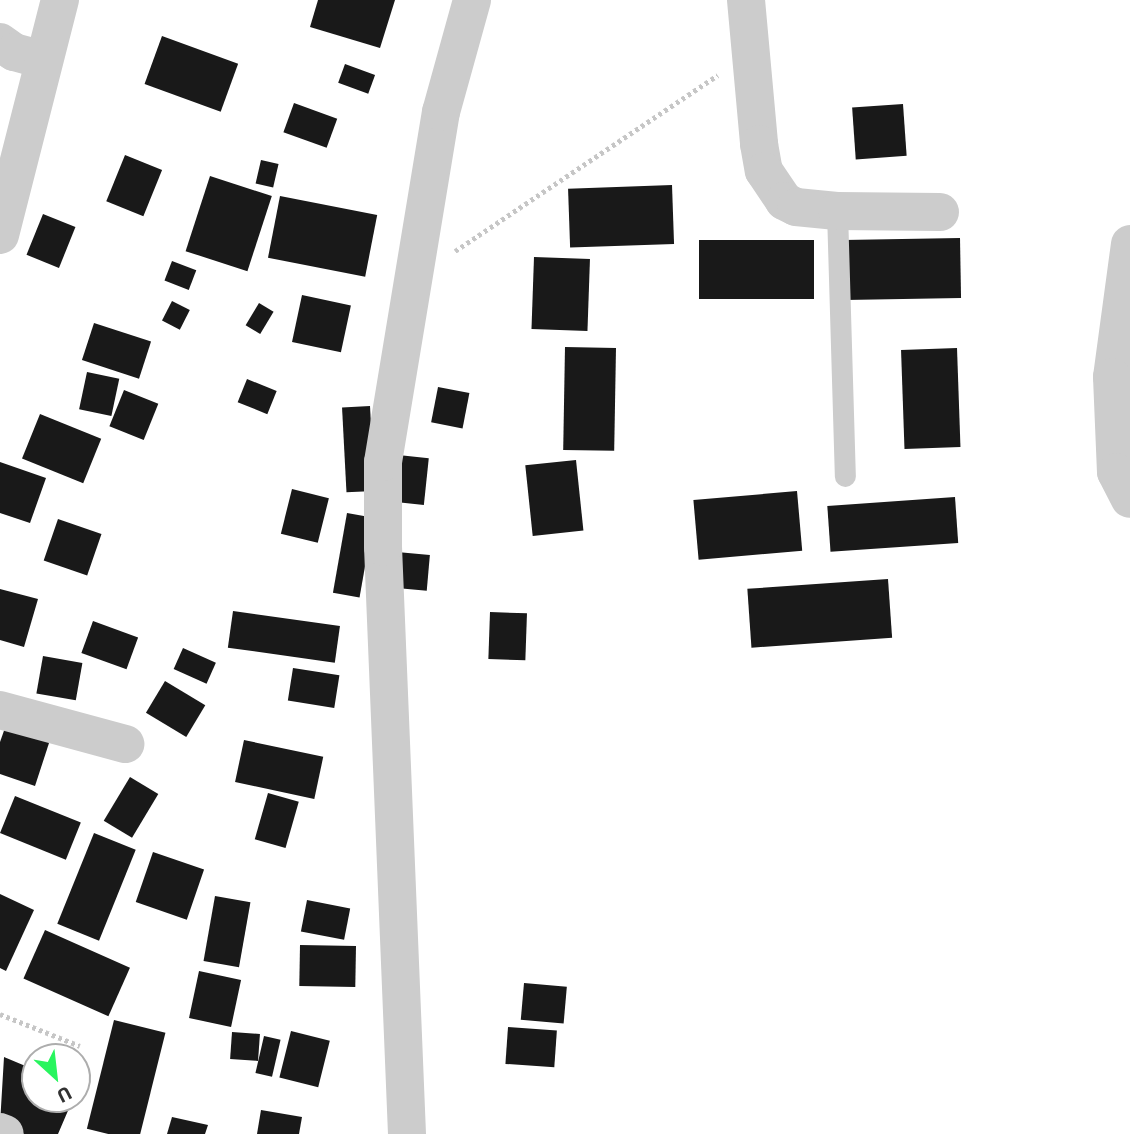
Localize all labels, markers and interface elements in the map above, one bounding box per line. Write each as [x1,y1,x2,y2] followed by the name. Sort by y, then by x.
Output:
[21,1043,91,1113] north arrow
[54,1082,76,1109] text: U

